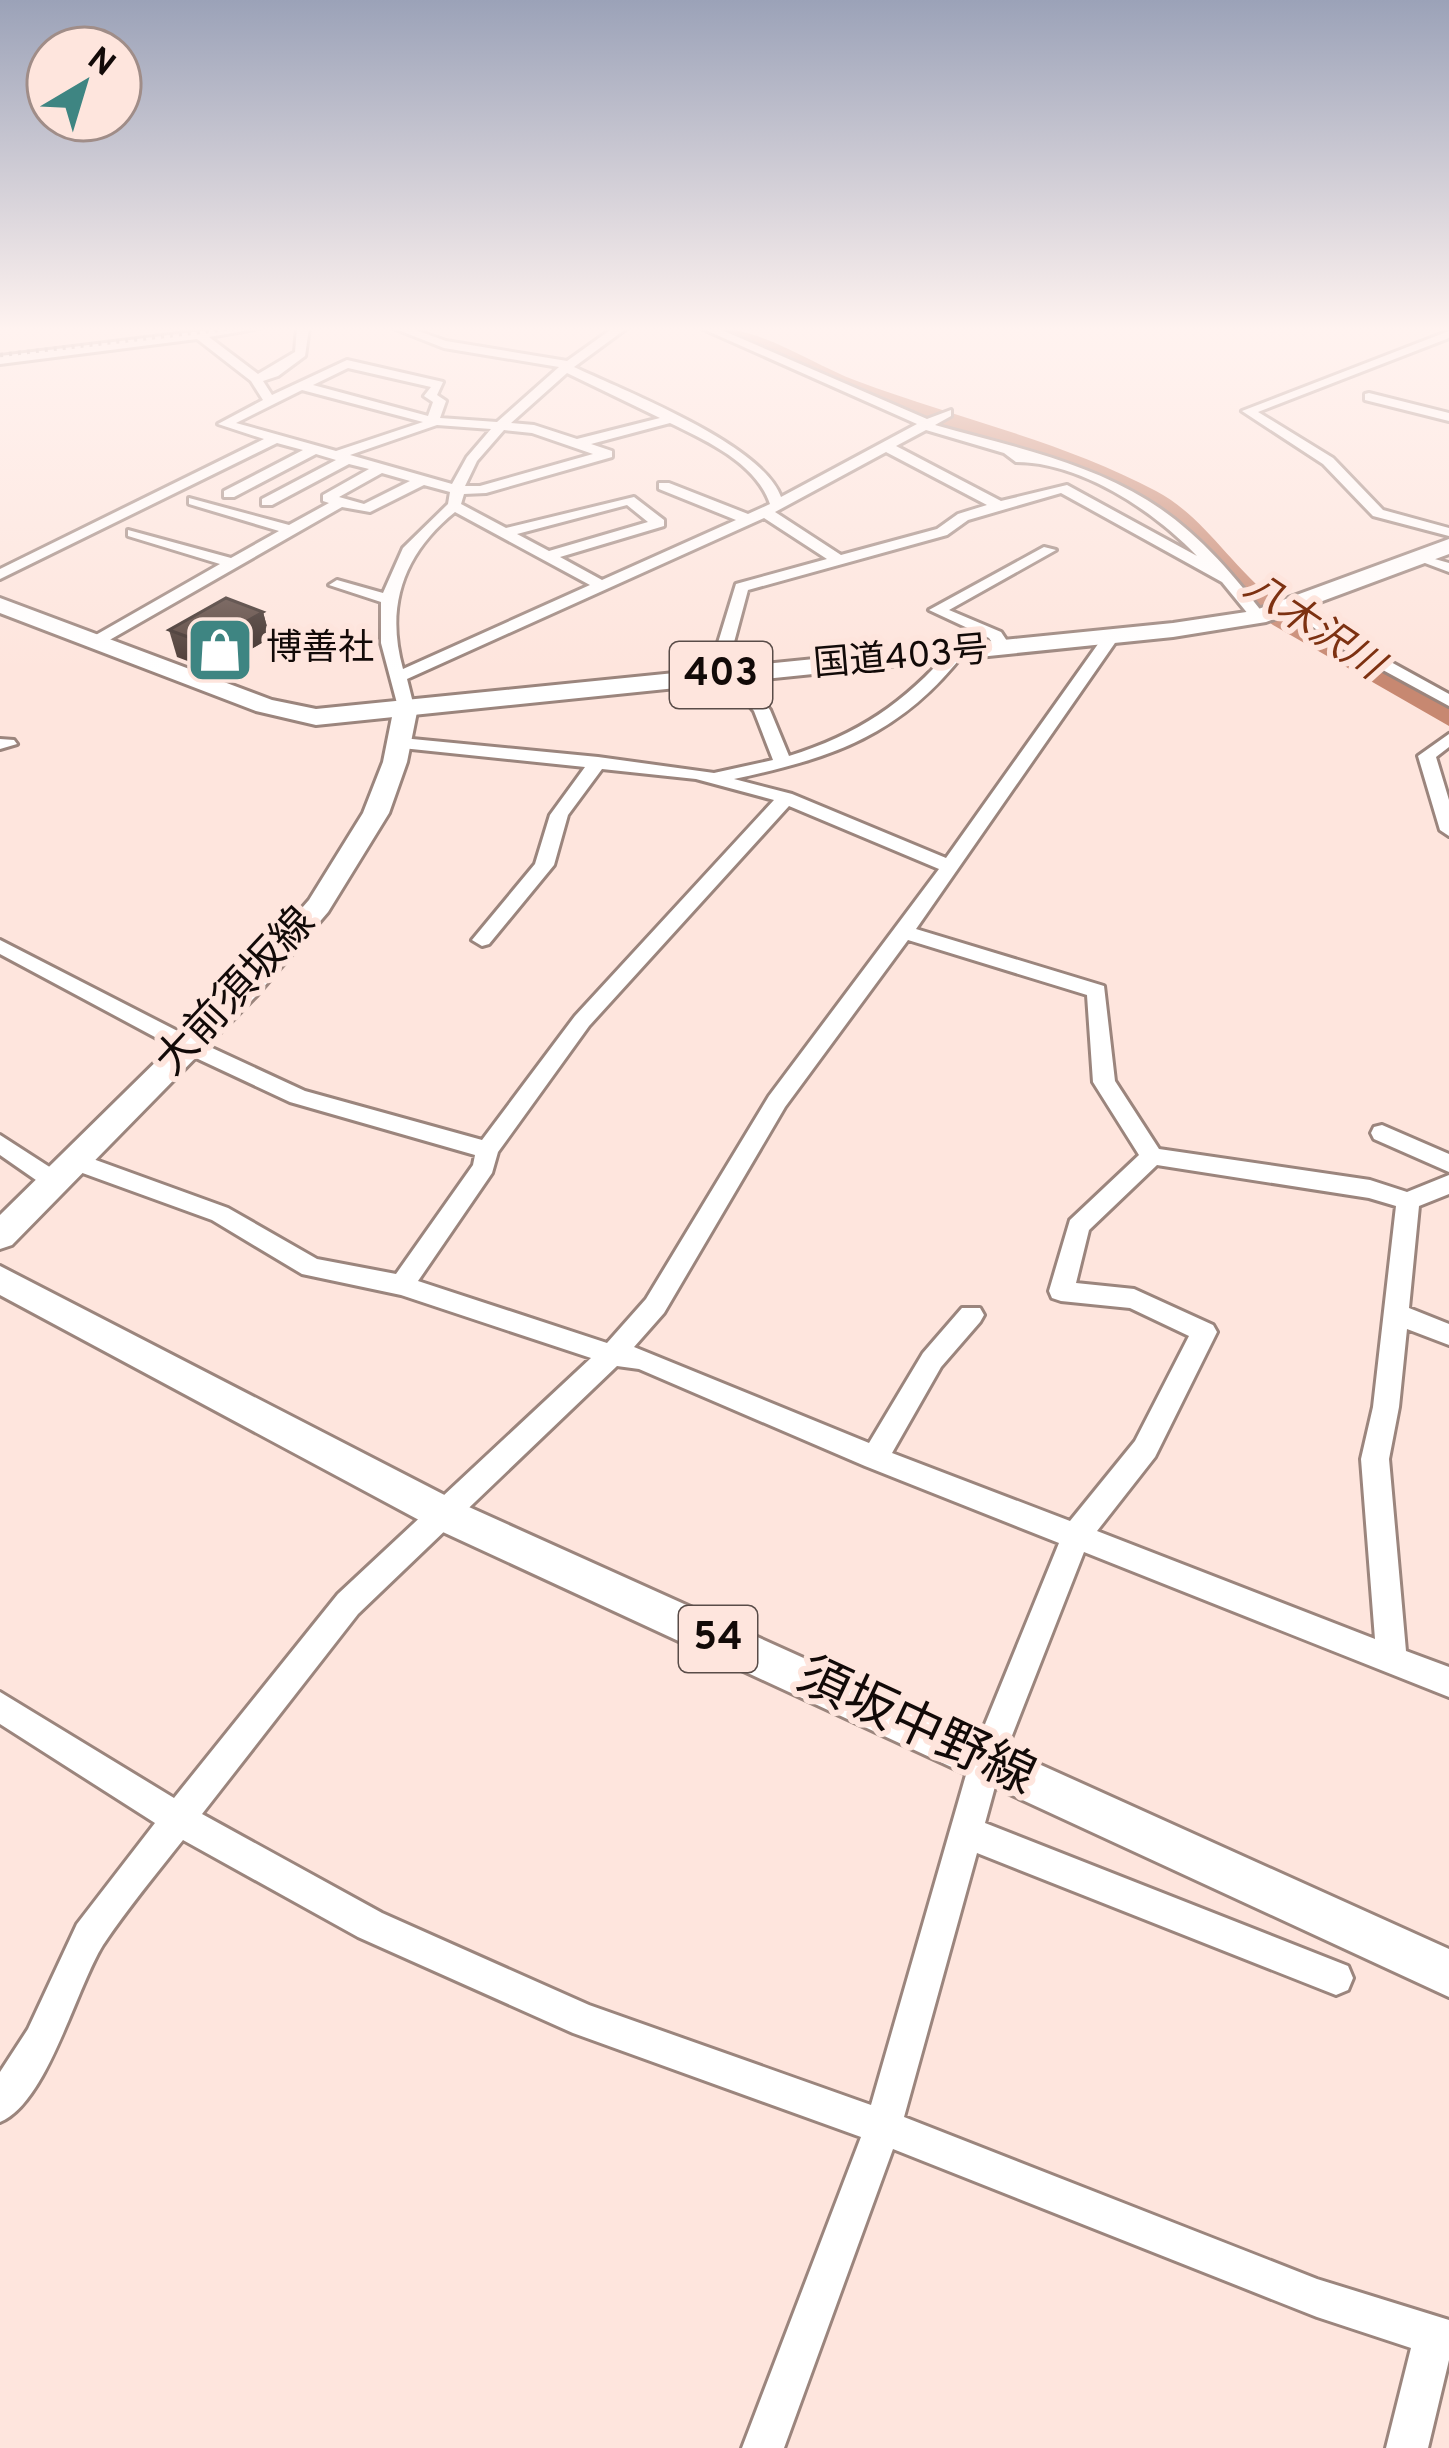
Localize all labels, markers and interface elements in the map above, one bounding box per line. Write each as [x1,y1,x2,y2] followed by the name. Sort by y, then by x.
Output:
[24,24,144,144] north arrow
[78,40,122,87] text: N
[1234,564,1394,694] water label: 八木沢川
[185,615,255,685] shop icon: 博善社
[266,627,374,673] place label: 博善社
[812,628,990,690] street label: 国道403号
[670,642,772,708] road number: 403
[146,898,328,1088] street label: 大前須坂線
[679,1606,757,1672] road number: 54
[786,1646,1044,1812] street label: 須坂中野線

